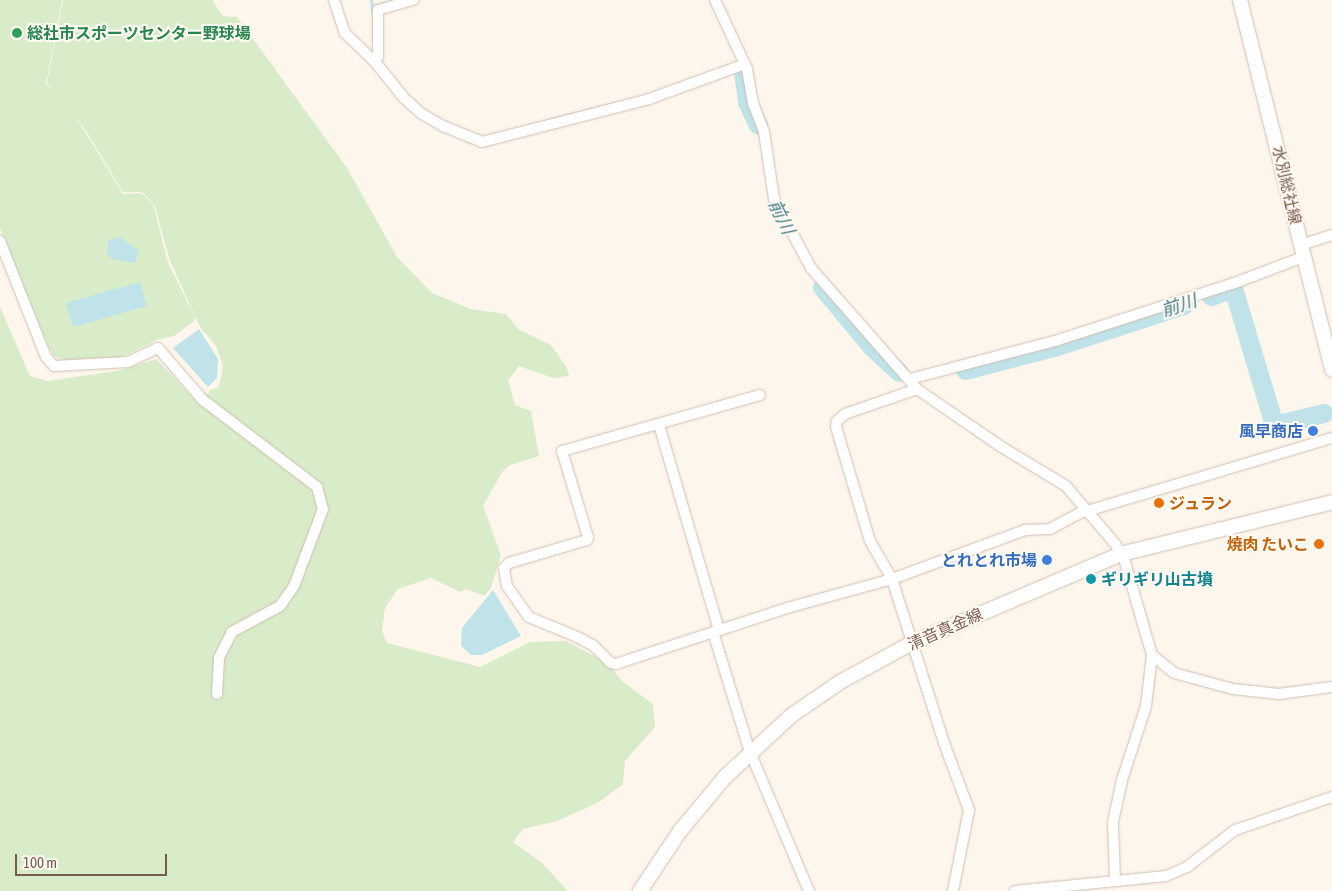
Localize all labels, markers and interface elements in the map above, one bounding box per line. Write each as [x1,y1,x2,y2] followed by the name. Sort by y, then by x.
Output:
[27,23,251,43] place label: 総社市スポーツセンター野球場
[11,27,23,39] marker: 総社市スポーツセンター野球場
[1269,144,1305,226] street label: 水別総社線
[763,196,799,238] water label: 前川
[1159,290,1199,322] water label: 前川
[1239,421,1303,441] place label: 風早商店
[1307,425,1319,437] marker: 風早商店
[1169,493,1233,513] place label: ジュラン
[1153,497,1165,509] marker: ジュラン
[1227,534,1309,554] place label: 焼肉 たいこ
[1313,538,1325,550] marker: 焼肉 たいこ
[941,550,1037,570] place label: とれとれ市場
[1041,554,1053,566] marker: とれとれ市場
[1101,569,1213,589] place label: ギリギリ山古墳
[1085,573,1097,585] marker: ギリギリ山古墳
[905,604,985,654] street label: 清音真金線
[18,844,170,876] scale bar
[23,854,57,871] text: 100 m

